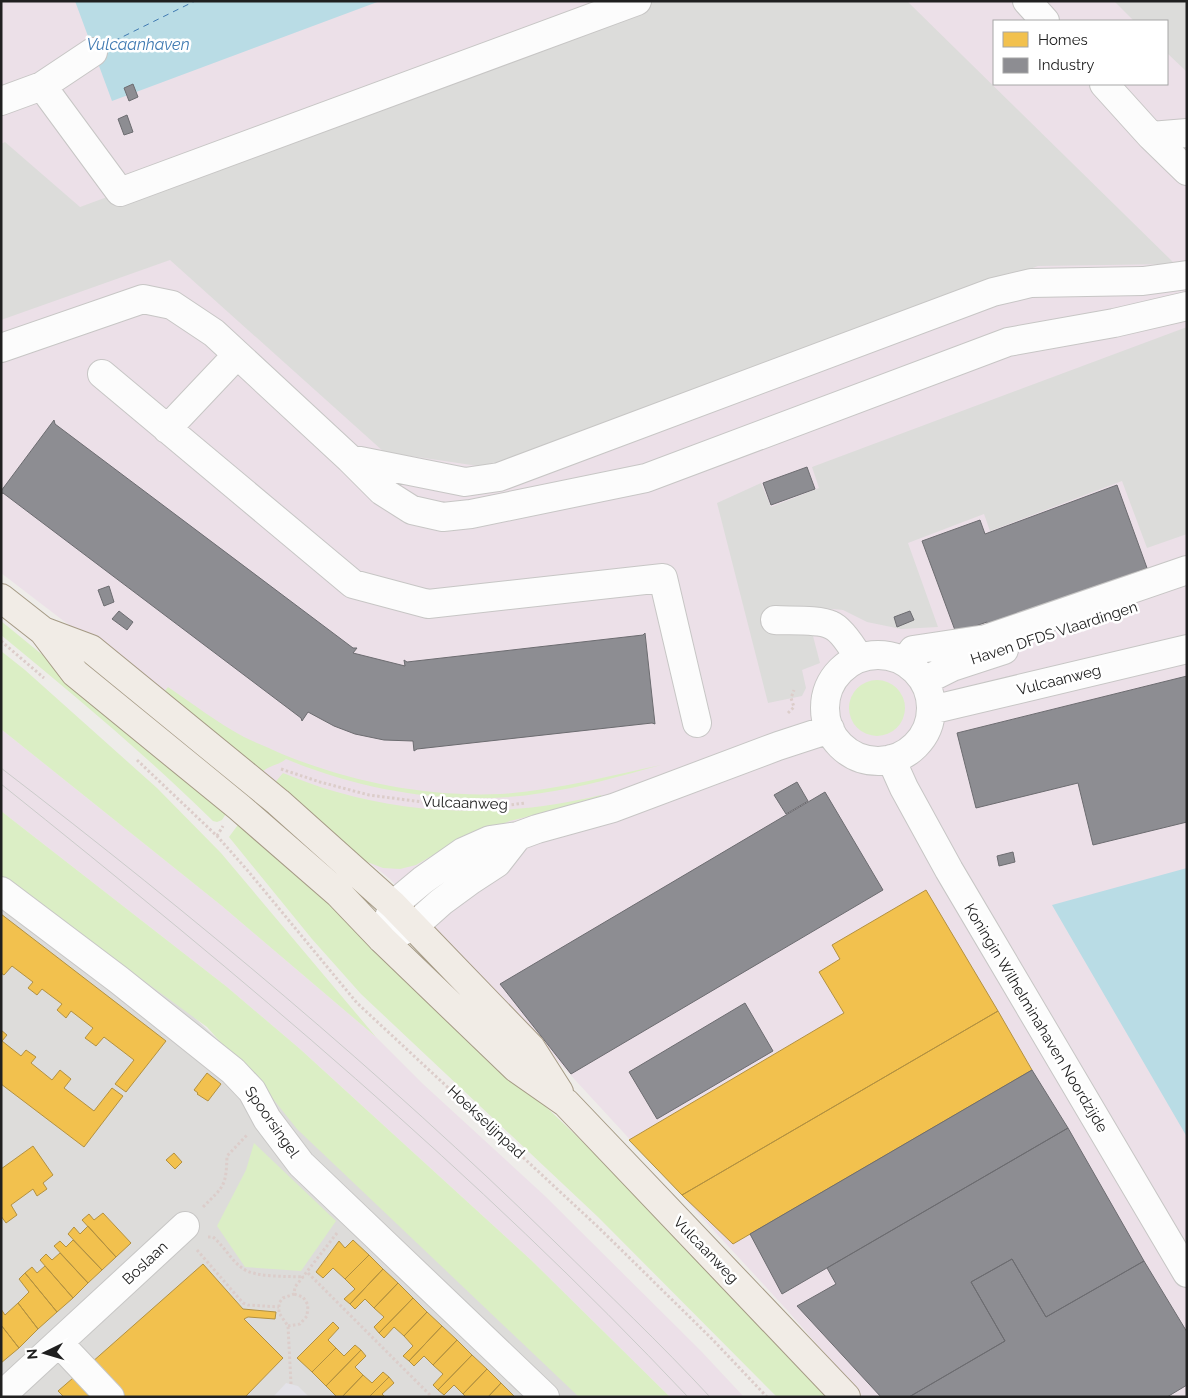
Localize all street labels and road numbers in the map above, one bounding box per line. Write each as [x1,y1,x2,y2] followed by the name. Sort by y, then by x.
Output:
[968,597,1140,669] street label: Haven DFDS Vlaardingen
[1015,661,1103,699] street label: Vulcaanweg
[422,793,508,813] street label: Vulcaanweg
[960,900,1112,1136] street label: Koningin Wilhelminahaven Noordzijde
[444,1082,528,1162] street label: Hoekselijnpad
[241,1083,304,1162] street label: Spoorsingel
[670,1213,742,1287] street label: Vulcaanweg
[119,1238,171,1288] street label: Boslaan

